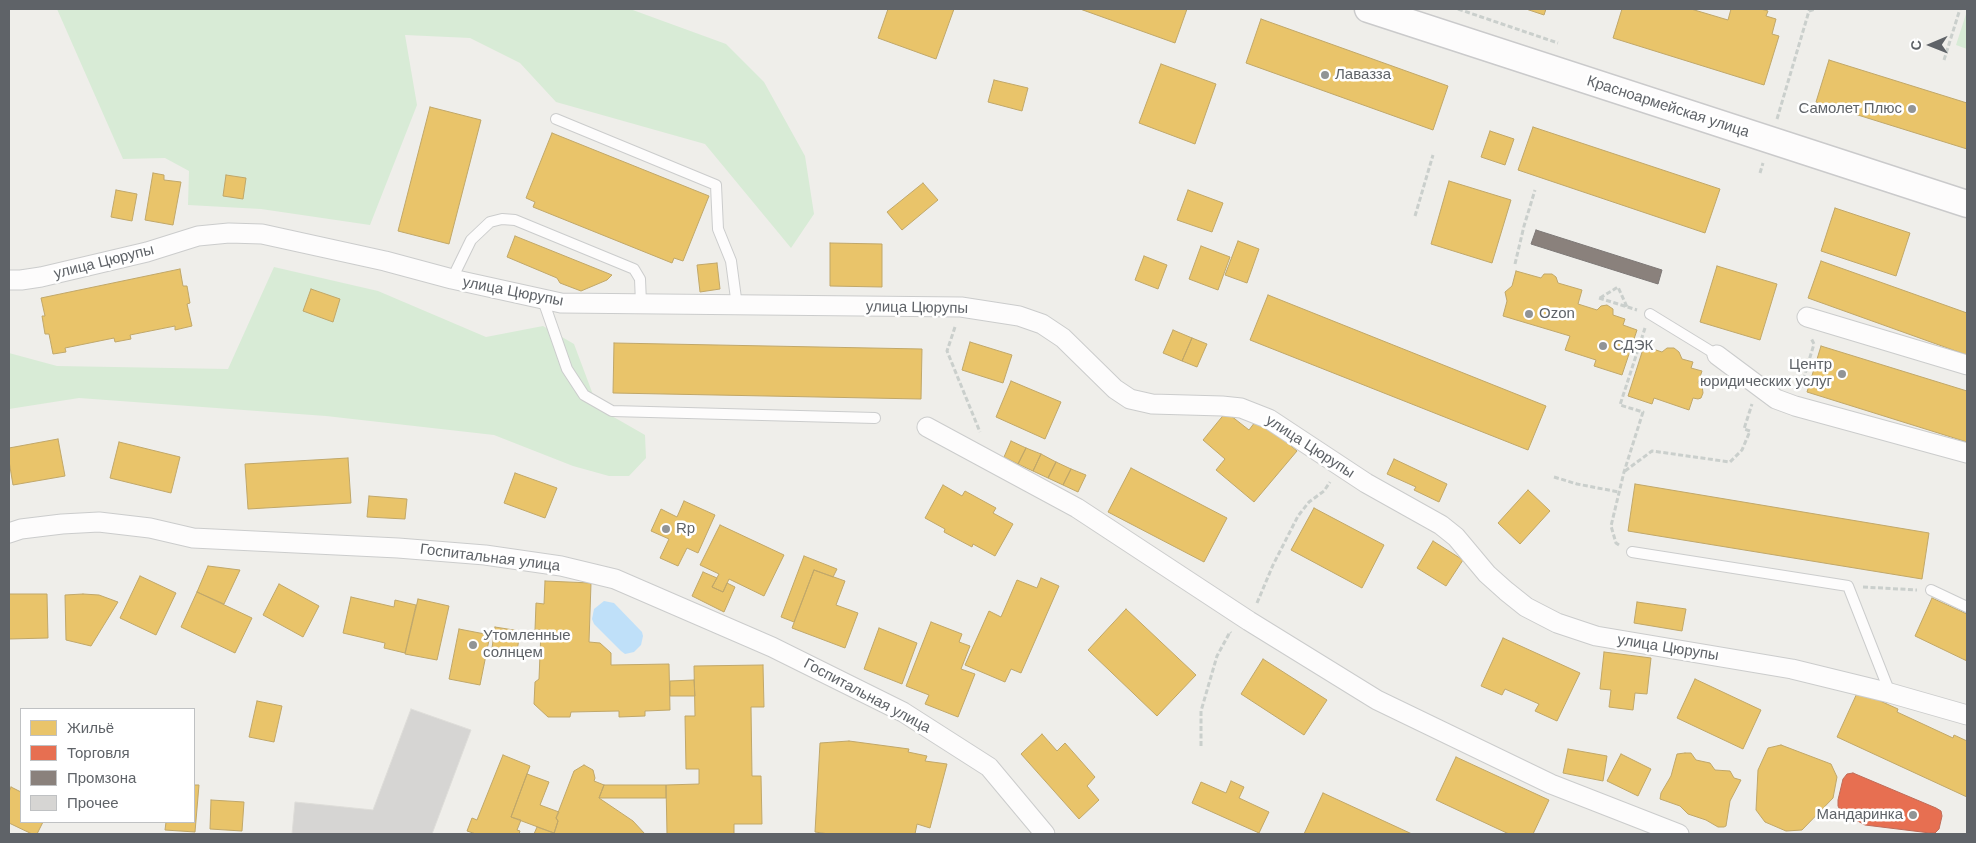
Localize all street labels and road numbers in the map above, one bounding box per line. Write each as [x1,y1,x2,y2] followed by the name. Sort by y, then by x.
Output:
[1585,72,1751,142] street label: Красноармейская улица
[52,241,156,283] street label: улица Цюрупы
[461,273,565,311] street label: улица Цюрупы
[866,298,968,318] street label: улица Цюрупы
[1262,412,1358,482] street label: улица Цюрупы
[419,540,561,576] street label: Госпитальная улица
[1616,631,1720,665] street label: улица Цюрупы
[800,655,934,737] street label: Госпитальная улица

